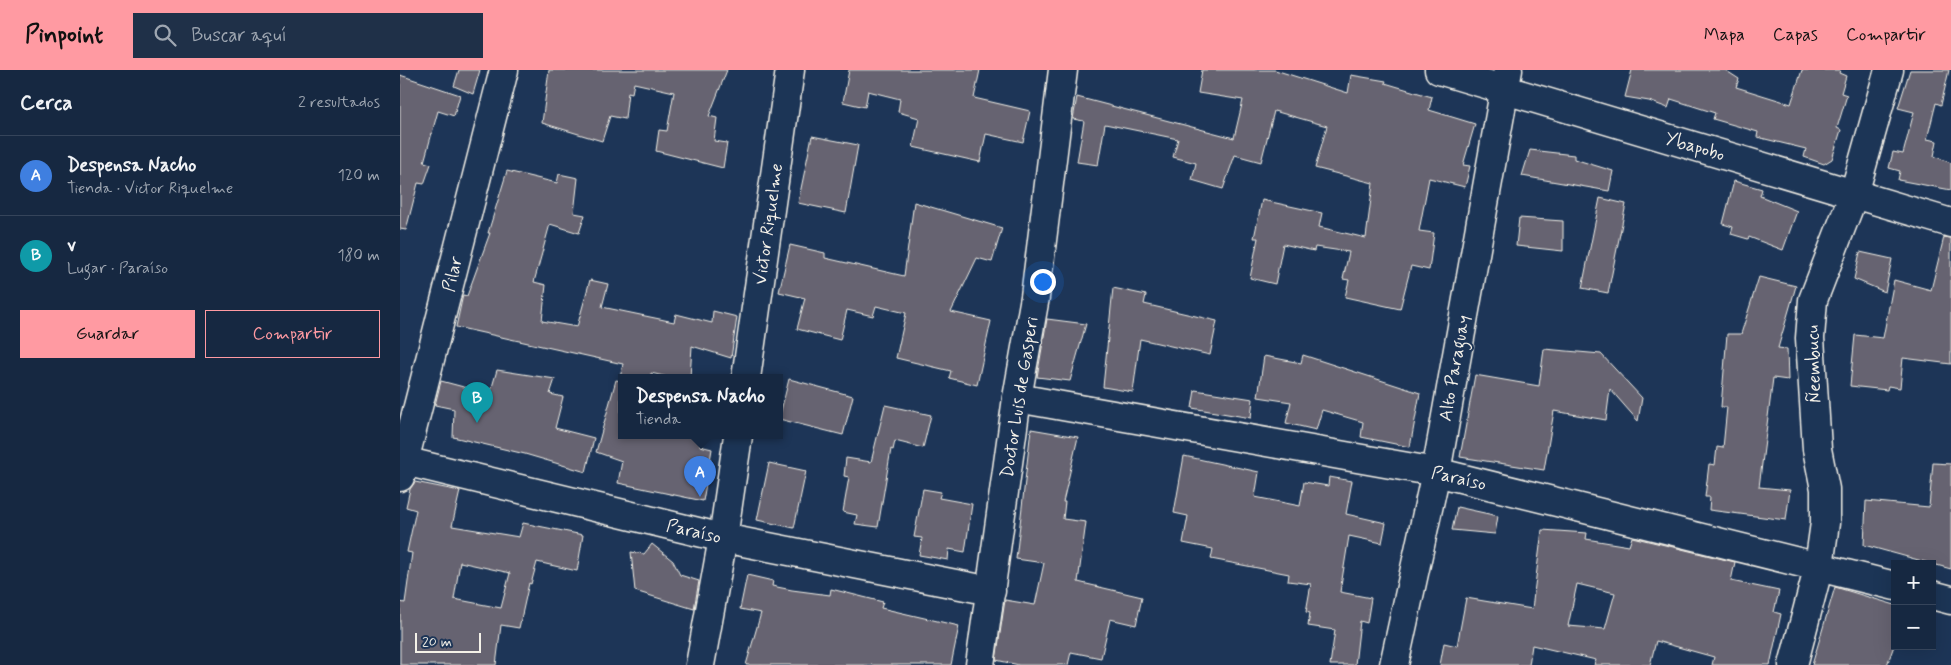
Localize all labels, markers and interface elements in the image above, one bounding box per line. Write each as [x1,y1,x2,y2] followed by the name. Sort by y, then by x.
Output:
[133,13,483,58] search box
[25,20,103,51] text: Pinpoint
[151,21,179,49] icon: search
[191,23,287,48] text: Buscar aquí
[1704,23,1745,47] text: Mapa
[1773,23,1818,47] text: Capas
[1846,23,1926,47] text: Compartir
[20,89,73,117] text: Cerca
[298,92,380,113] text: 2 resultados
[1662,127,1728,167] street label: Ybapobo
[67,153,196,178] text: Despensa Nacho
[749,162,789,286] street label: Victor Riquelme
[31,165,41,186] text: A
[338,165,380,186] text: 120 m
[67,178,233,199] text: Tienda · Victor Riquelme
[67,233,76,258] text: v
[31,245,41,266] text: B
[337,245,380,266] text: 180 m
[437,253,469,295] street label: Pilar
[67,258,168,279] text: Lugar · Paraíso
[1030,269,1056,295] your location
[20,310,195,358] button: Guardar
[205,310,380,358] button: Compartir
[1434,313,1478,424] street label: Alto Paraguay
[995,315,1045,480] street label: Doctor Luis de Gasperi
[1801,325,1827,403] street label: Ñeembucu
[618,374,783,439] popup
[461,382,493,423] pin: B
[636,384,765,409] text: Despensa Nacho
[636,409,681,430] text: Tienda
[684,456,716,497] pin: A
[1429,461,1489,497] street label: Paraíso
[664,514,724,550] street label: Paraíso
[1891,560,1936,650] map controls
[1891,560,1936,605] button: +
[1891,605,1936,650] button: −
[415,630,481,653] scale bar
[422,633,452,651] text: 20 m

